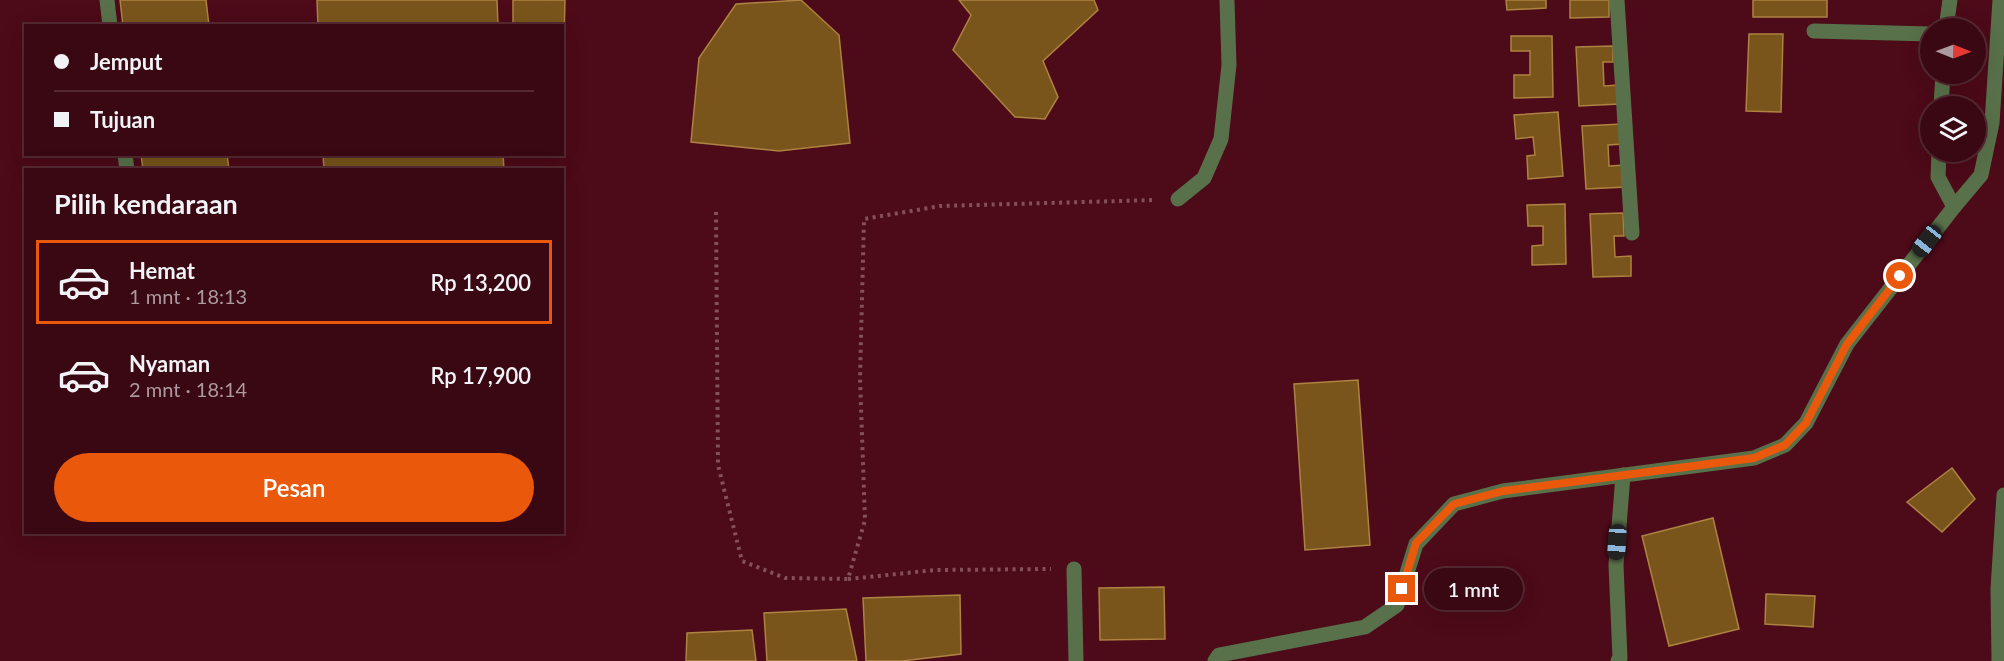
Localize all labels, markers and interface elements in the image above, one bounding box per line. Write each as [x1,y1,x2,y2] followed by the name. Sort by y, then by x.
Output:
[1920,18,1986,84] north arrow
[1920,18,1986,162] map controls
[90,48,162,75] text: Jemput
[1920,96,1986,162] button: layers
[90,106,155,133] text: Tujuan
[54,187,238,220] text: Pilih kendaraan
[1909,221,1945,261] car
[57,255,111,309] icon: car
[129,257,195,284] text: Hemat
[1886,262,1913,289] route start
[430,269,531,296] text: Rp 13,200
[129,284,247,308] text: 1 mnt · 18:13
[57,348,111,402] icon: car
[129,350,210,377] text: Nyaman
[430,362,531,389] text: Rp 17,900
[129,377,247,401] text: 2 mnt · 18:14
[54,453,534,522] button: Pesan
[1607,523,1627,561] car
[1423,568,1522,610] callout: 1 mnt
[1388,575,1415,602] route end
[1448,577,1499,601] text: 1 mnt

